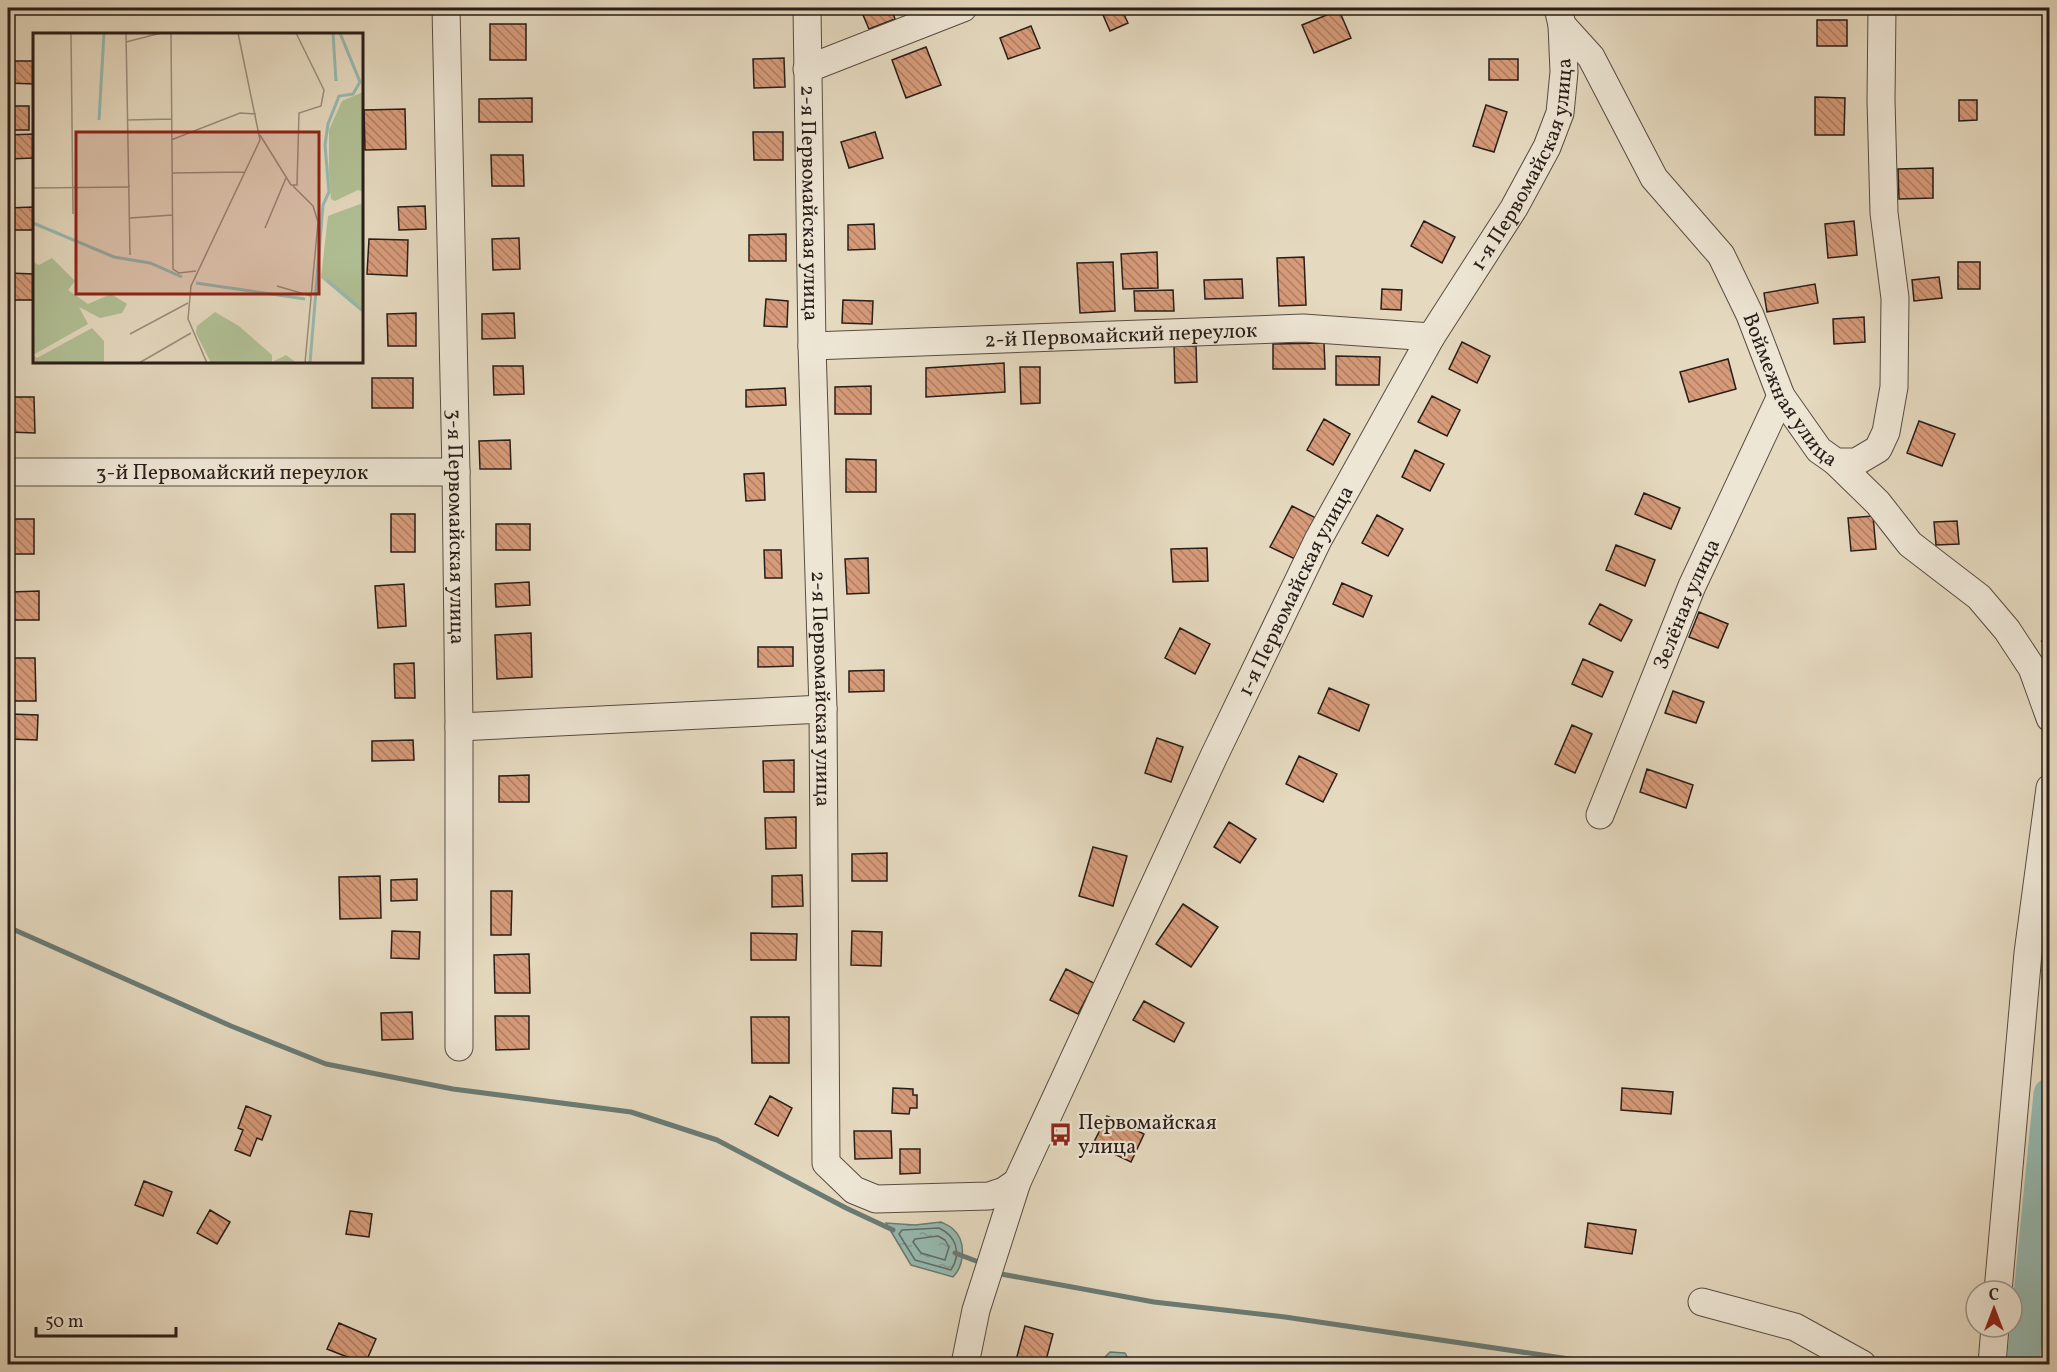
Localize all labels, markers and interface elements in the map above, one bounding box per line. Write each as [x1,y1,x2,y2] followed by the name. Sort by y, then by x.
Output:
[33,33,363,363] inset map
[1464,57,1580,277] street label: 1-я Первомайская улица
[792,85,825,321] street label: 2-я Первомайская улица
[1735,309,1843,475] street label: Воймежная улица
[984,317,1258,356] street label: 2-й Первомайский переулок
[439,409,471,645] street label: 3-я Первомайская улица
[96,459,368,488] street label: 3-й Первомайский переулок
[1232,481,1361,702] street label: 1-я Первомайская улица
[1647,534,1728,674] street label: Зелёная улица
[803,570,837,807] street label: 2-я Первомайская улица
[1078,1109,1217,1162] place label: Первомайская улица
[1047,1121,1073,1147] bus stop icon: Первомайская улица
[1964,1279,2024,1339] north arrow
[1989,1285,1999,1307] text: С
[36,1300,176,1338] scale bar
[45,1310,84,1335] text: 50 m

